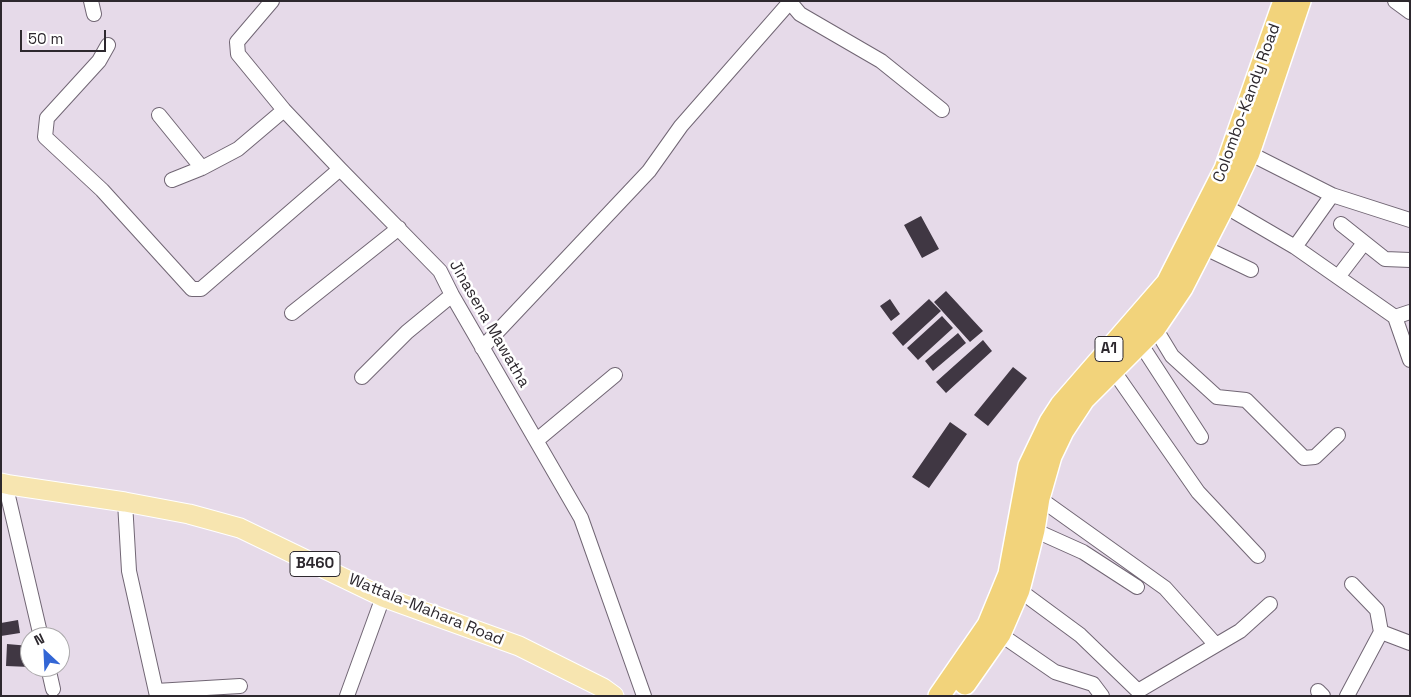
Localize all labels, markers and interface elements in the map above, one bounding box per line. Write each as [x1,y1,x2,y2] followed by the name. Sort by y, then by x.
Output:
[22,20,109,52] scale bar
[1209,21,1285,185] street label: Colombo-Kandy Road
[28,29,63,48] text: 50 m
[445,257,533,391] street label: Jinasena Mawatha
[1095,336,1123,362] road number: A1
[290,552,340,576] road number: B460
[346,570,506,650] street label: Wattala-Mahara Road
[20,627,70,677] north arrow
[31,629,47,649] text: N

